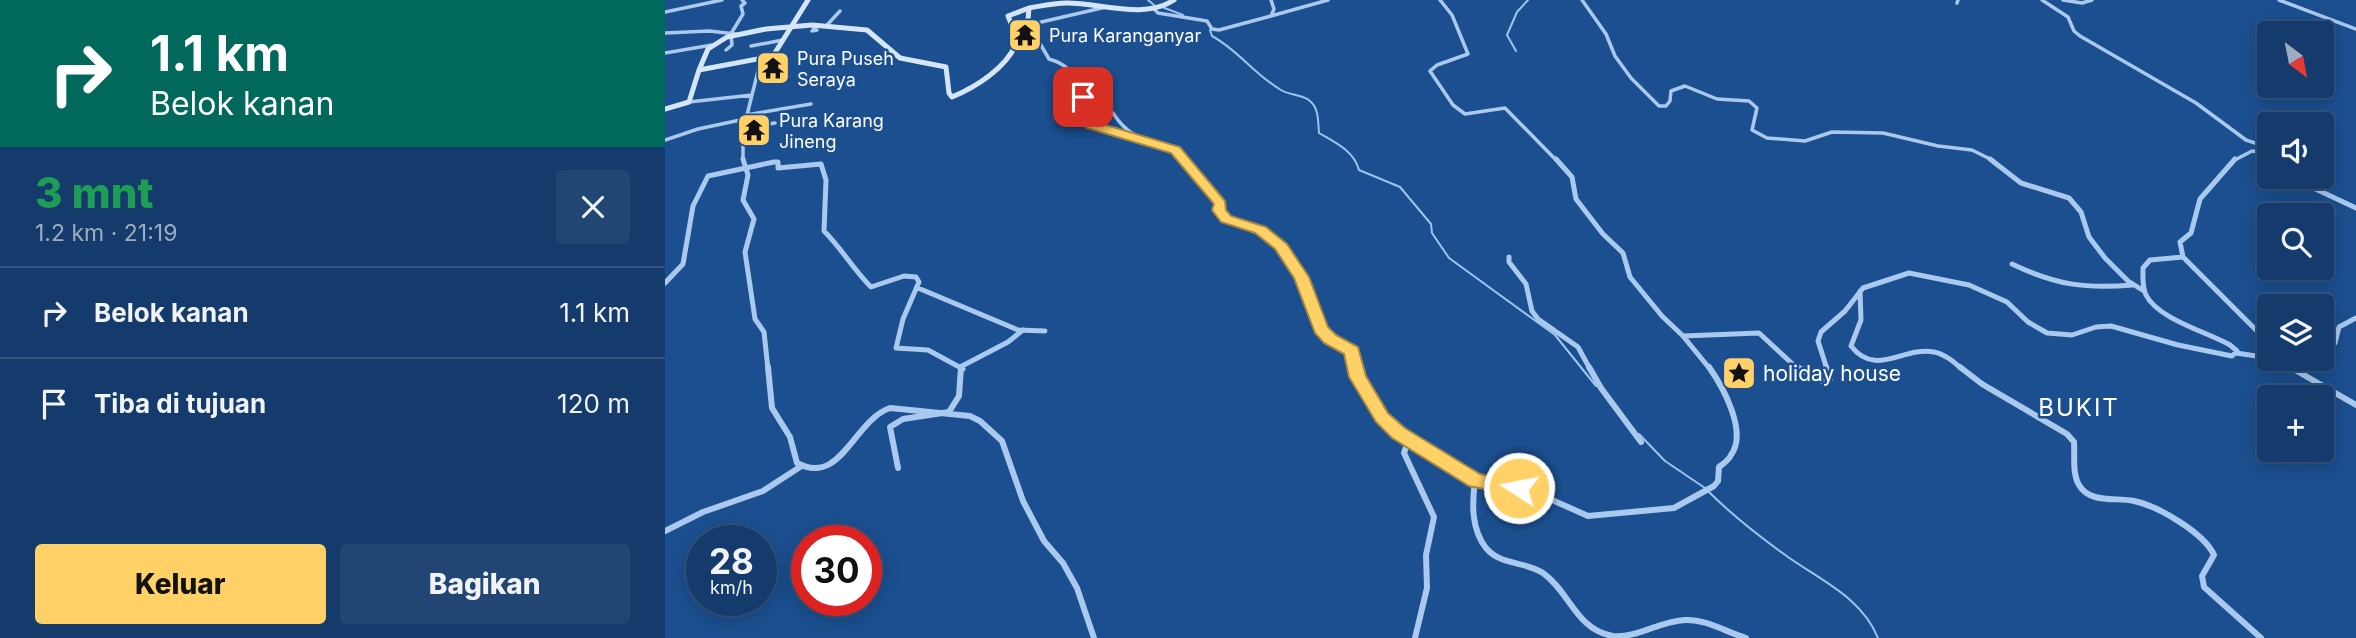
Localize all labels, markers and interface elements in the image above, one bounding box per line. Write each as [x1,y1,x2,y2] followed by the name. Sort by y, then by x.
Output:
[1006,16,1044,54] temple icon: Pura Karanganyar
[2257,21,2335,98] north arrow
[2257,21,2334,462] map controls
[150,24,289,83] text: 1.1 km
[1049,25,1201,46] place label: Pura Karanganyar
[35,28,126,119] icon: right
[797,48,894,90] place label: Pura Puseh Seraya
[754,49,792,87] temple icon: Pura Puseh Seraya
[1053,67,1113,127] pin
[1064,78,1102,116] icon: arrive
[150,84,334,123] text: Belok kanan
[779,110,884,152] place label: Pura Karang Jineng
[735,111,773,149] temple icon: Pura Karang Jineng
[2257,112,2334,189] button: sound
[35,167,153,218] text: 3 mnt
[556,170,630,244] button: close
[2257,203,2334,280] button: search
[35,219,177,247] text: 1.2 km · 21:19
[35,294,73,332] icon: right
[2257,294,2334,371] button: layers
[94,297,249,328] text: Belok kanan
[559,297,630,328] text: 1.1 km
[1720,354,1758,392] place icon: holiday house
[1763,361,1901,386] place label: holiday house
[35,385,73,423] icon: arrive
[2257,385,2334,462] button: +
[94,388,266,419] text: Tiba di tujuan
[557,388,630,419] text: 120 m
[2038,393,2120,422] district label: BUKIT
[1482,451,1556,525] position arrow
[791,525,882,616] speed limit sign: 30
[709,540,754,582] text: 28
[35,544,326,624] button: Keluar
[340,544,630,624] button: Bagikan
[710,577,753,598] text: km/h

